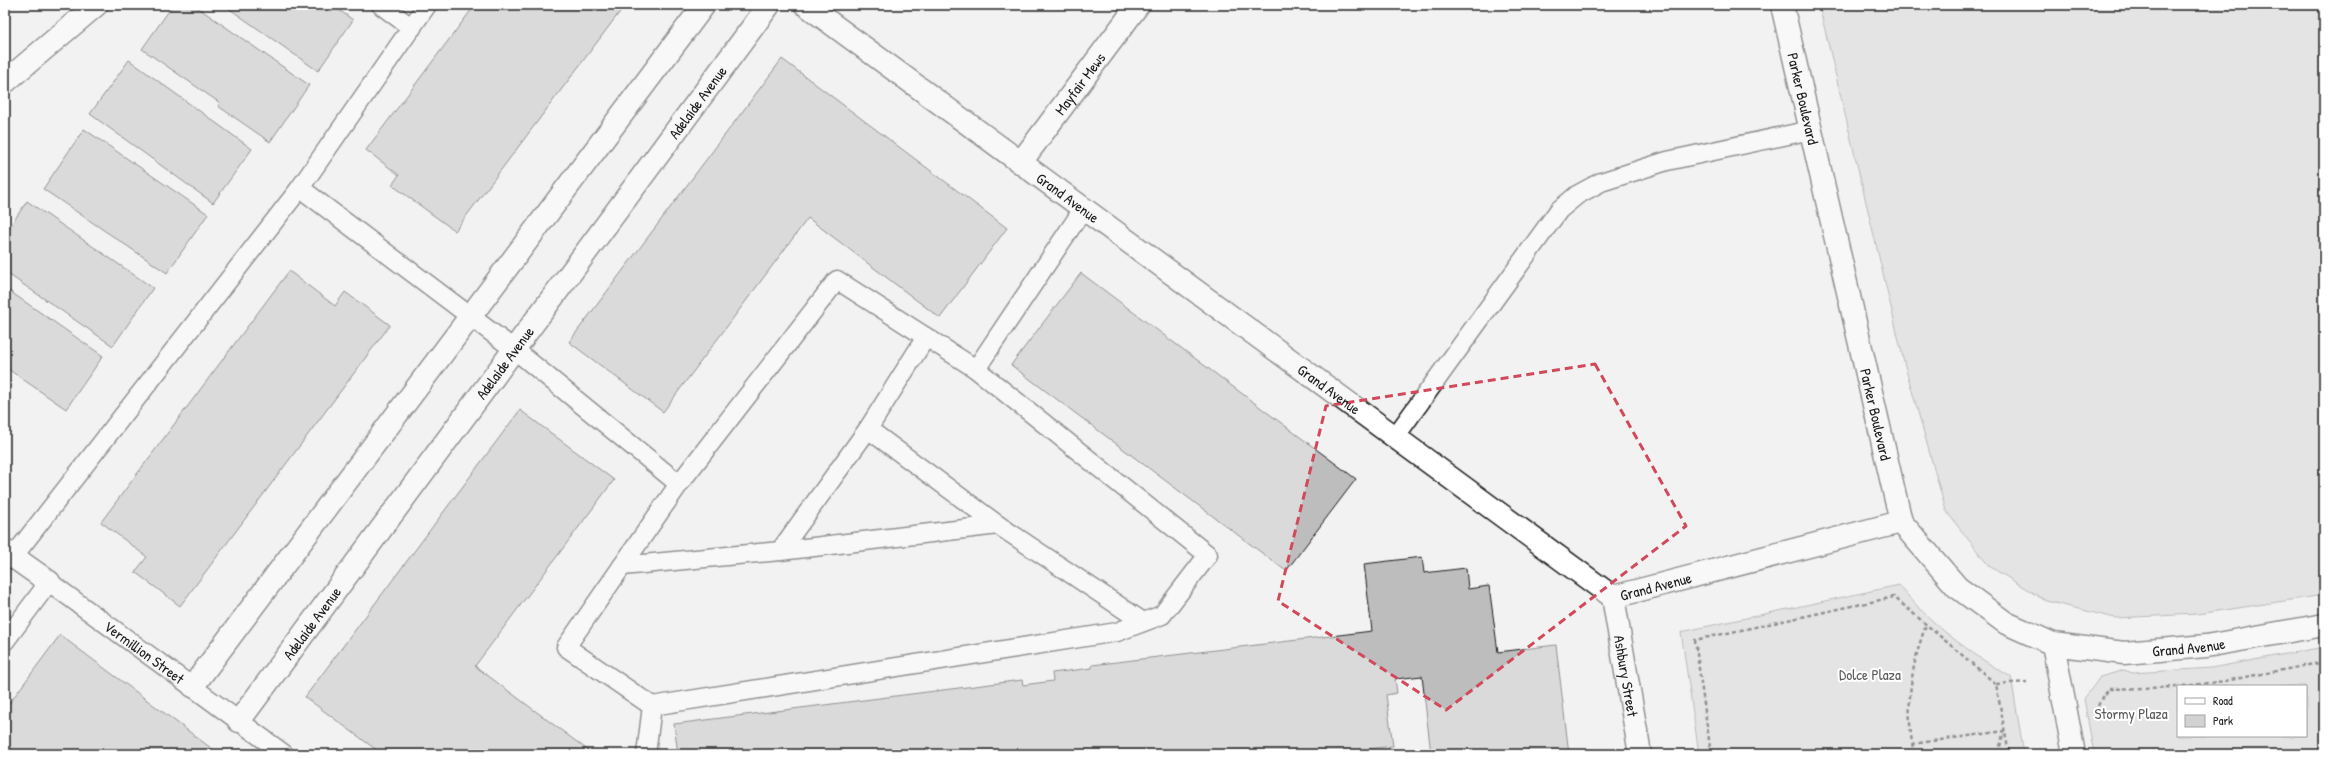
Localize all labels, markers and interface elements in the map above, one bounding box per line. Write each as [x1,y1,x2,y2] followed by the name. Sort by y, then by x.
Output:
[1049,48,1110,119] street label: Mayfair Mews
[1783,51,1824,147] street label: Parker Boulevard
[663,61,731,143] street label: Adelaide Avenue
[1032,167,1104,227] street label: Grand Avenue
[470,322,538,403] street label: Adelaide Avenue
[1294,359,1365,419] street label: Grand Avenue
[1855,366,1897,462] street label: Parker Boulevard
[1618,567,1694,605] street label: Grand Avenue
[278,582,346,664] street label: Adelaide Avenue
[100,615,190,689] street label: Vermillion Street
[2151,632,2227,661] street label: Grand Avenue
[1609,634,1644,719] street label: Ashbury Street
[1839,664,1901,685] park label: Dolce Plaza
[2177,685,2307,737] legend
[2213,692,2233,709] text: Road
[2094,703,2168,724] park label: Stormy Plaza
[2213,712,2233,729] text: Park

